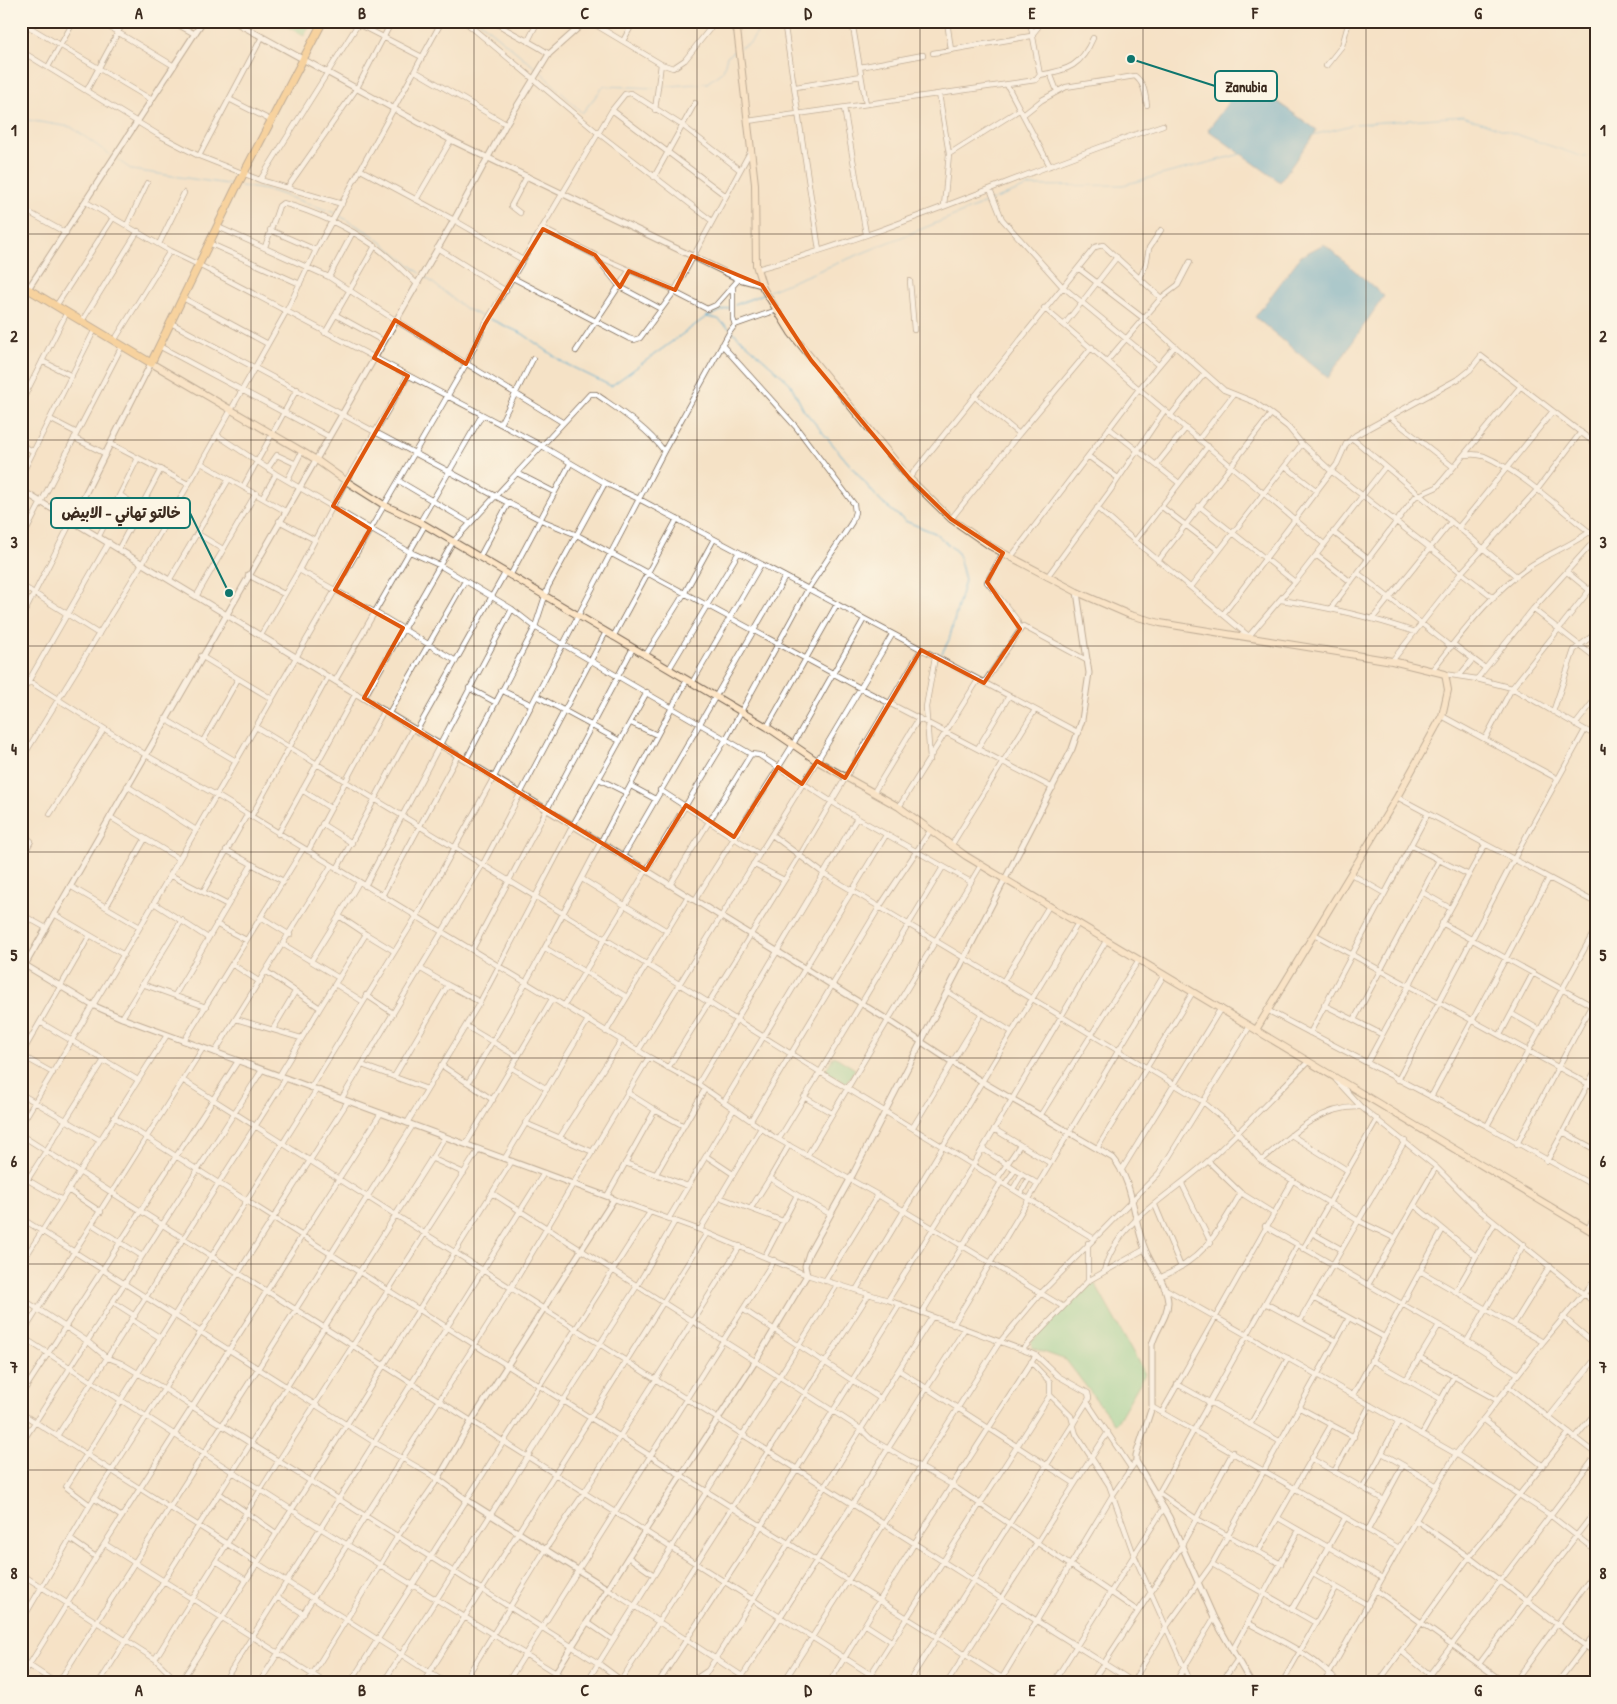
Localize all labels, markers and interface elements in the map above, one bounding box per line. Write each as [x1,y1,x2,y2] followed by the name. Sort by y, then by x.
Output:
[135,2,143,24] text: A
[358,2,366,24] text: B
[581,2,590,24] text: C
[804,2,812,24] text: D
[1028,2,1036,24] text: E
[1251,2,1259,24] text: F
[1474,2,1482,24] text: G
[1215,71,1277,101] callout: Zanubia
[1225,76,1267,97] text: Zanubia
[11,119,17,141] text: 1
[1600,119,1606,141] text: 1
[10,325,18,347] text: 2
[1599,325,1607,347] text: 2
[51,498,190,528] callout: خالتو تهاني - الابيض
[61,502,181,527] text: خالتو تهاني - الابيض
[10,531,18,553] text: 3
[1599,531,1607,553] text: 3
[11,738,17,760] text: 4
[1600,738,1606,760] text: 4
[11,944,18,966] text: 5
[1600,944,1607,966] text: 5
[11,1150,18,1172] text: 6
[1600,1150,1607,1172] text: 6
[9,1356,18,1378] text: 7
[1598,1356,1607,1378] text: 7
[11,1562,18,1584] text: 8
[1600,1562,1607,1584] text: 8
[135,1679,143,1701] text: A
[358,1679,366,1701] text: B
[581,1679,590,1701] text: C
[804,1679,812,1701] text: D
[1028,1679,1036,1701] text: E
[1251,1679,1259,1701] text: F
[1474,1679,1482,1701] text: G

